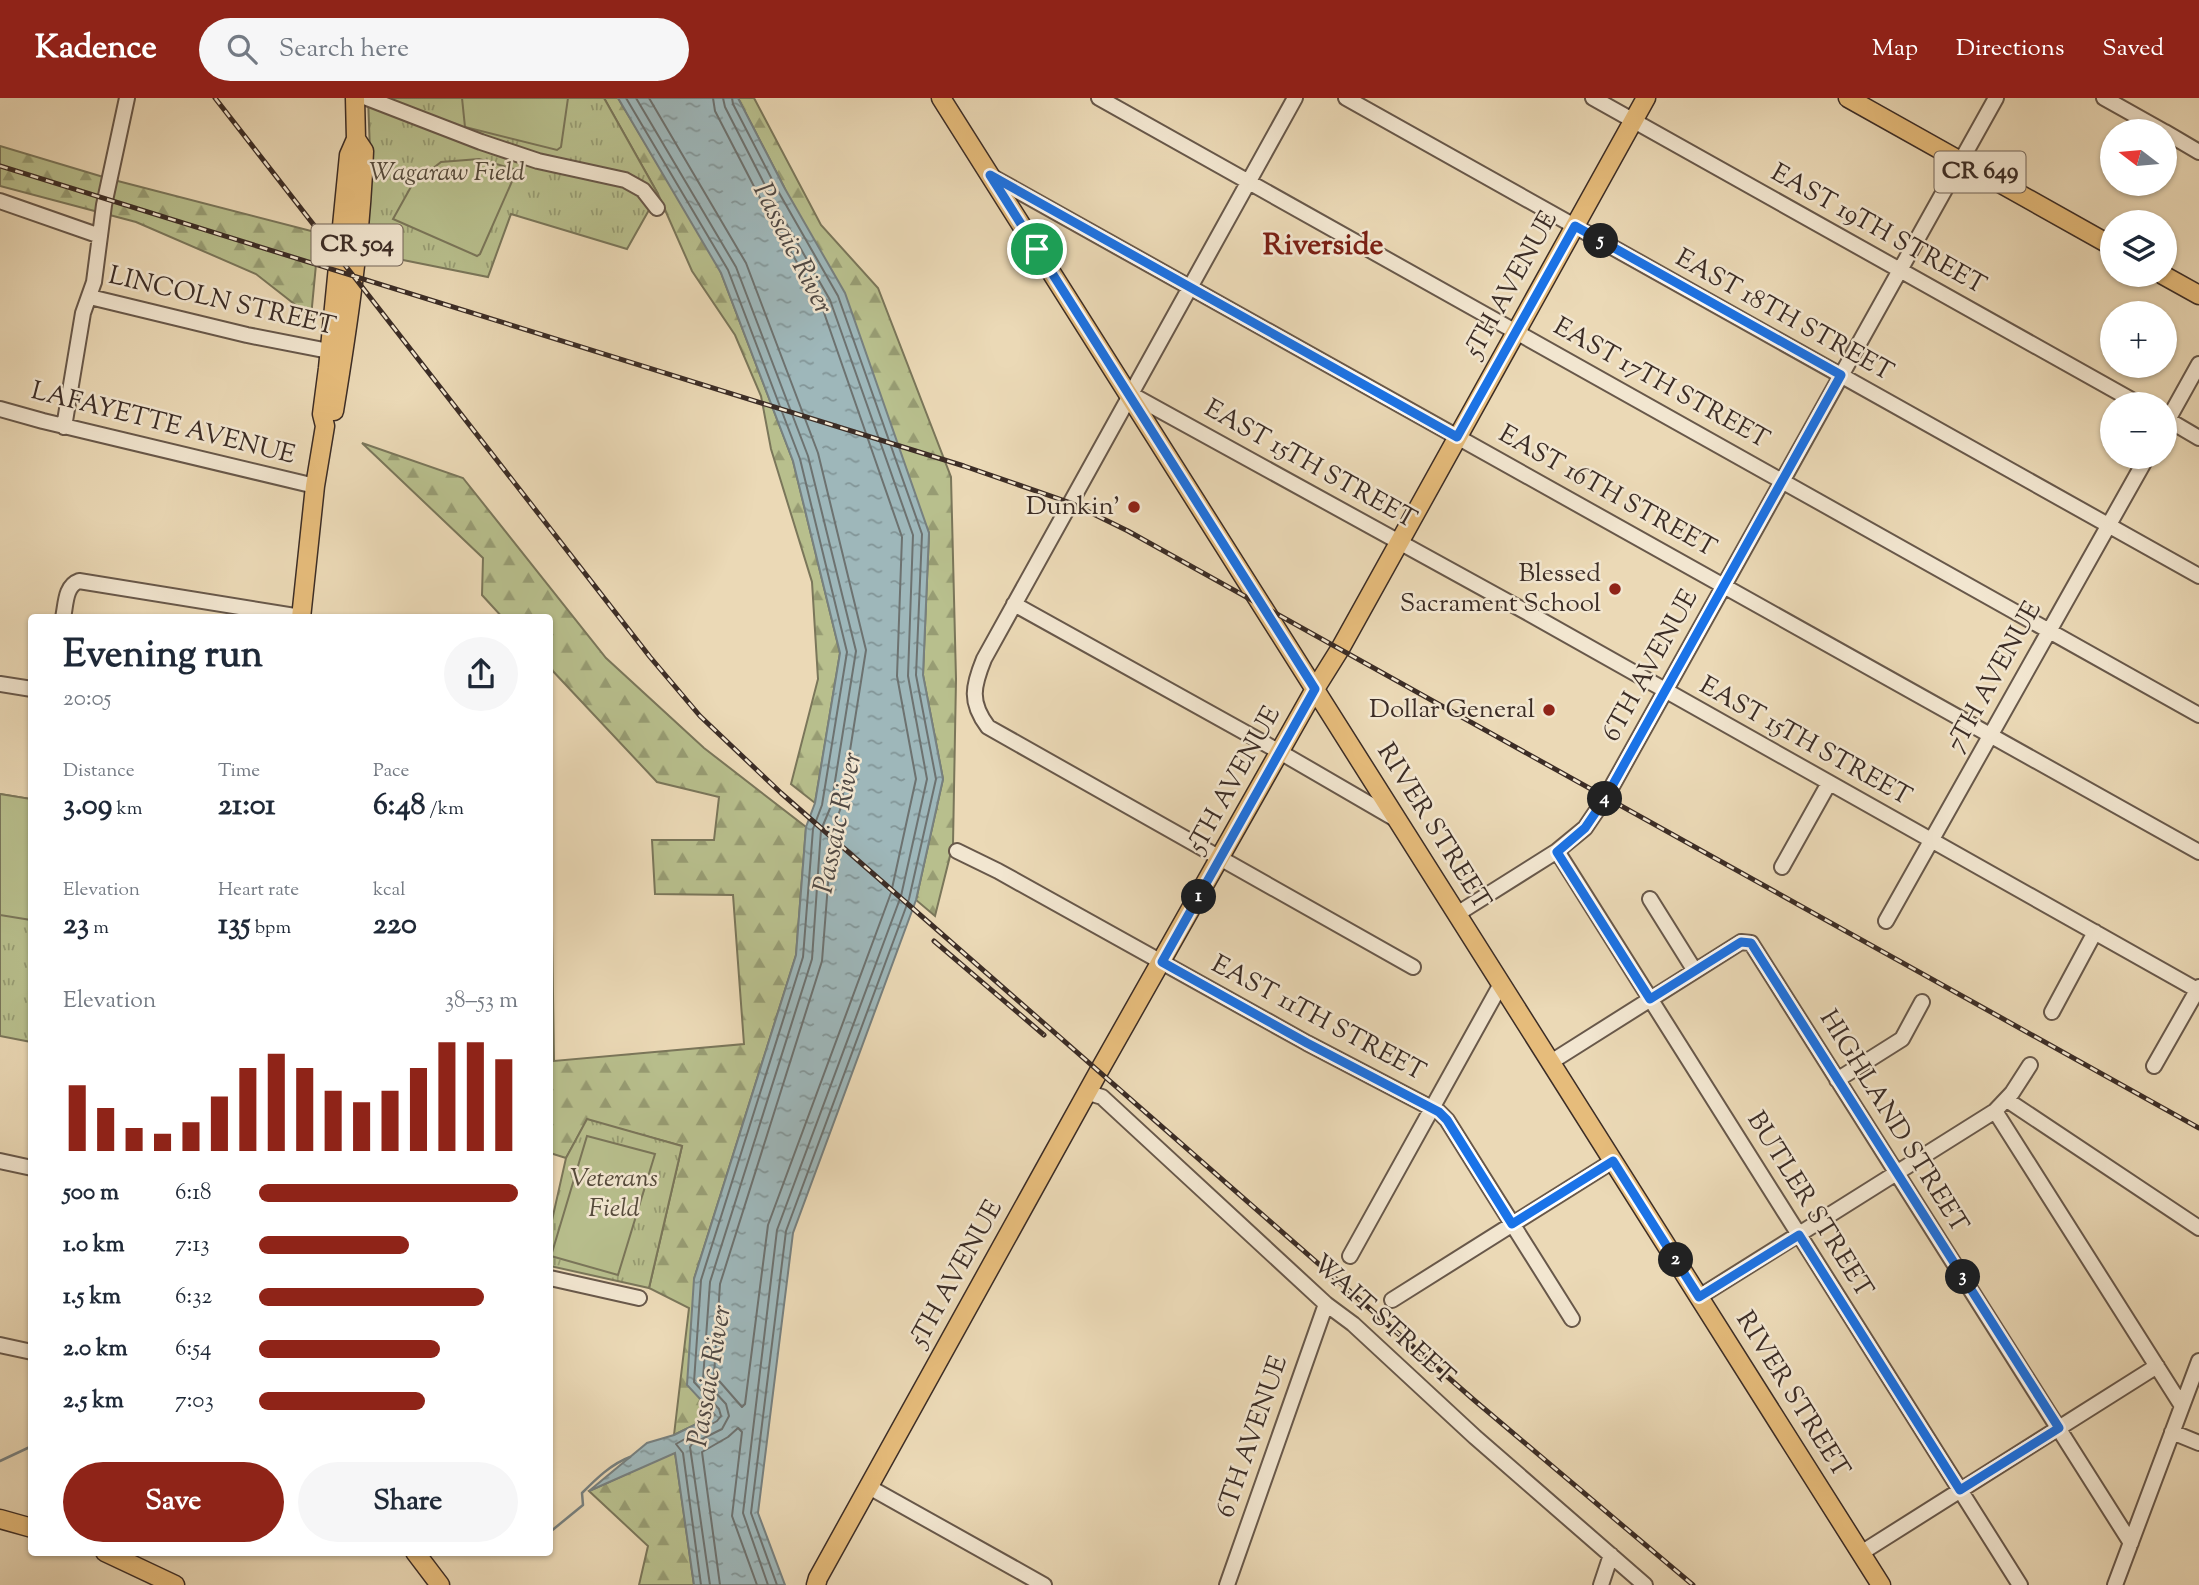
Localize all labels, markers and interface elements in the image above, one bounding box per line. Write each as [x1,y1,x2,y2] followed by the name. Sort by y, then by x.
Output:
[199,18,689,81] search box
[35,25,157,73] text: Kadence
[223,30,261,68] icon: search
[279,31,409,68] text: Search here
[1872,32,1918,66] text: Map
[1956,32,2064,66] text: Directions
[2102,32,2164,66] text: Saved
[2100,119,2177,196] north arrow
[2100,119,2177,469] map controls
[1934,152,2025,192] road number: CR 649
[369,155,525,192] park label: Wagaraw Field
[1764,155,1992,305] street label: EAST 19TH STREET
[742,176,842,322] water label: Passaic River
[1455,205,1568,367] street label: 5TH AVENUE
[2100,210,2177,287] button: layers
[1007,219,1067,279] pin
[1584,223,1618,258] pin: 5
[312,225,402,266] road number: CR 504
[1263,225,1383,268] district label: Riverside
[1597,227,1604,254] text: 5
[1018,230,1056,268] icon: arrive
[1668,241,1900,391] street label: EAST 18TH STREET
[105,258,339,346] street label: LINCOLN STREET
[2100,301,2177,378] button: +
[1546,309,1776,459] street label: EAST 17TH STREET
[27,373,299,475] street label: LAFAYETTE AVENUE
[1197,391,1423,539] street label: EAST 15TH STREET
[2100,392,2177,469] button: −
[1491,417,1723,567] street label: EAST 16TH STREET
[1026,489,1120,526] place label: Dunkin'
[1126,499,1142,515] marker: Dunkin'
[1400,556,1601,623] place label: Blessed Sacrament School
[1607,581,1623,597] marker: Blessed Sacrament School
[1594,583,1708,749] street label: 6TH AVENUE
[1938,595,2052,759] street label: 7TH AVENUE
[63,630,263,684] text: Evening run
[444,637,518,711] button: share
[1692,668,1918,816] street label: EAST 15TH STREET
[63,683,111,716] text: 20:05
[1369,692,1535,729] place label: Dollar General
[1178,700,1291,862] street label: 5TH AVENUE
[1541,702,1557,718] marker: Dollar General
[1367,737,1499,917] street label: RIVER STREET
[805,749,873,897] water label: Passaic River
[63,758,135,785] text: Distance
[218,758,260,785] text: Time
[373,758,409,785] text: Pace
[1588,782,1622,816] pin: 4
[63,785,112,828] text: 3.09
[218,785,276,828] text: 21:01
[373,785,426,828] text: 6:48
[1600,785,1609,812] text: 4
[112,796,142,823] text: km
[426,796,464,823] text: /km
[63,877,140,904] text: Elevation
[218,877,299,904] text: Heart rate
[373,877,406,904] text: kcal
[1182,880,1216,914] pin: 1
[1195,883,1202,910] text: 1
[63,904,89,947] text: 23
[218,904,251,947] text: 135
[373,904,417,947] text: 220
[89,915,109,942] text: m
[251,915,291,942] text: bpm
[1204,947,1432,1091] street label: EAST 11TH STREET
[63,985,156,1018] text: Elevation
[445,985,518,1018] text: 38–53 m
[1809,1003,1977,1241] street label: HIGHLAND STREET
[1737,1105,1881,1305] street label: BUTLER STREET
[570,1161,658,1228] park label: Veterans Field
[63,1177,119,1210] text: 500 m
[175,1177,212,1210] text: 6:18
[900,1194,1013,1356] street label: 5TH AVENUE
[63,1229,125,1262] text: 1.0 km
[175,1229,210,1262] text: 7:13
[1658,1242,1694,1278] pin: 2
[1671,1246,1680,1273] text: 2
[1303,1247,1463,1395] street label: WAIT STREET
[1946,1260,1980,1294] pin: 3
[1959,1263,1966,1290] text: 3
[63,1281,121,1314] text: 1.5 km
[175,1281,212,1314] text: 6:32
[679,1302,743,1450] water label: Passaic River
[1726,1305,1858,1485] street label: RIVER STREET
[63,1333,128,1366] text: 2.0 km
[175,1333,212,1366] text: 6:54
[1208,1351,1298,1523] street label: 6TH AVENUE
[63,1385,124,1418] text: 2.5 km
[175,1385,214,1418] text: 7:03
[63,1462,284,1542] button: Save
[298,1462,518,1542] button: Share

